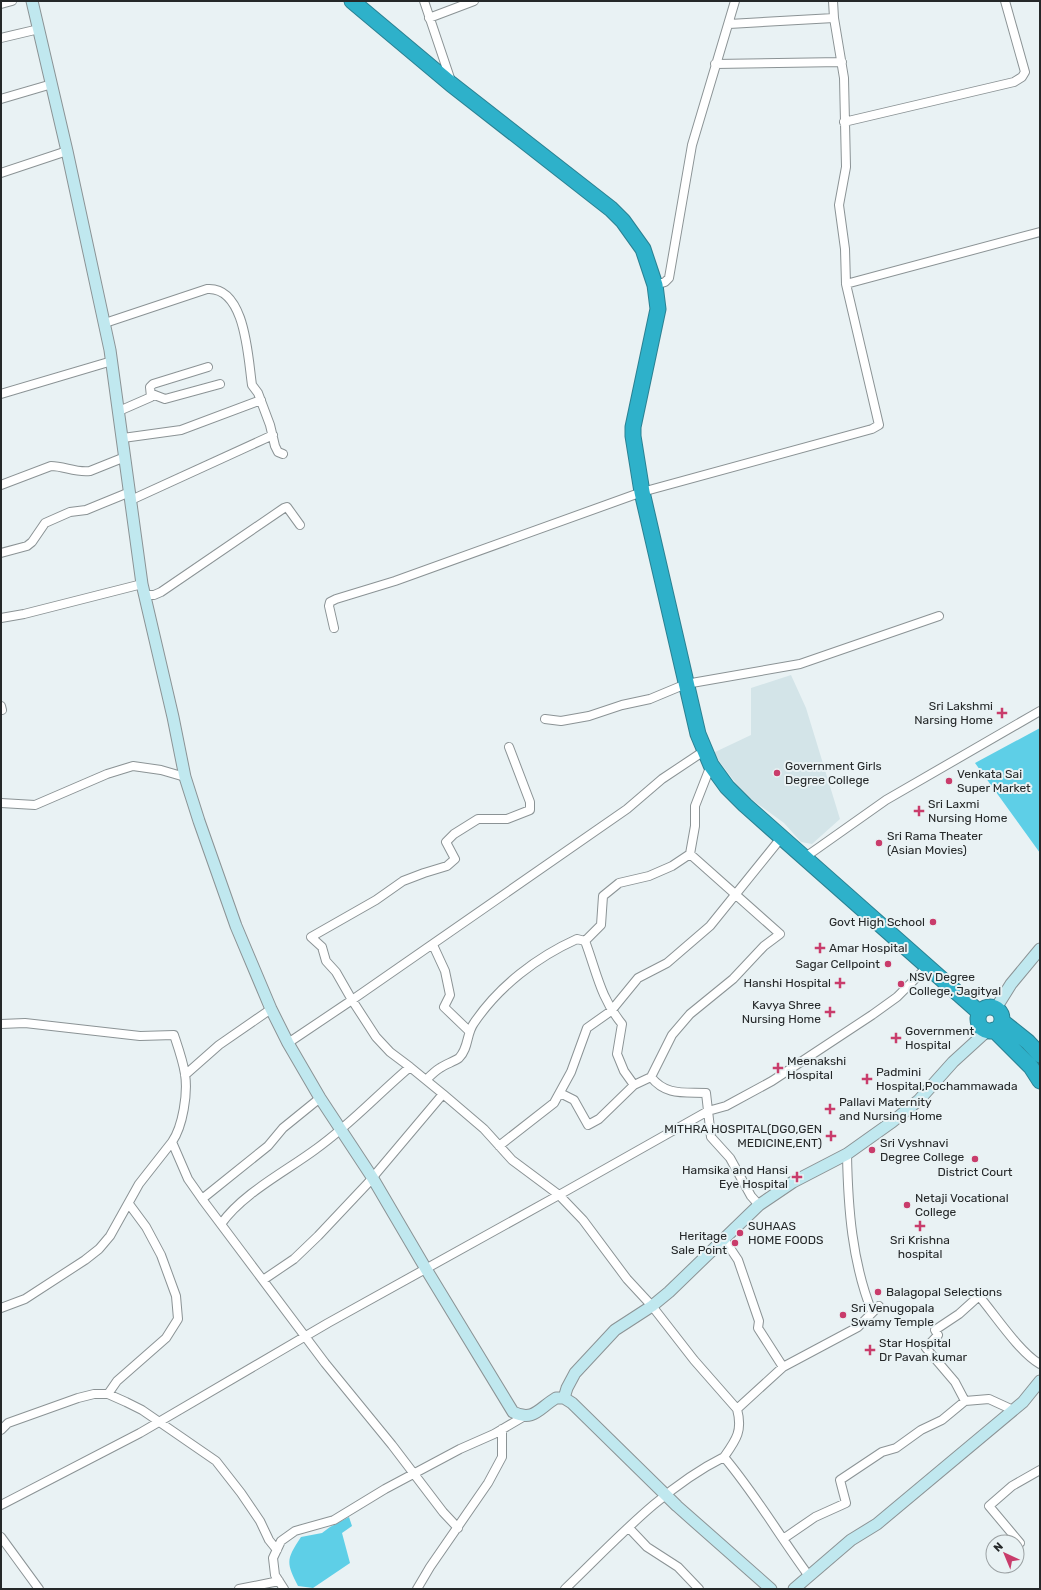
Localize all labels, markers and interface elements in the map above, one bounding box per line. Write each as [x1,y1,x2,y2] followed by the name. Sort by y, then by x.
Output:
[914,699,993,727] place label: Sri Lakshmi Narsing Home
[996,707,1008,719] marker: Sri Lakshmi Narsing Home
[785,759,882,787] place label: Government Girls Degree College
[957,767,1031,795] place label: Venkata Sai Super Market
[772,768,782,778] marker: Government Girls Degree College
[944,776,954,786] marker: Venkata Sai Super Market
[928,797,1008,825] place label: Sri Laxmi Nursing Home
[913,805,925,817] marker: Sri Laxmi Nursing Home
[887,829,983,857] place label: Sri Rama Theater (Asian Movies)
[874,838,884,848] marker: Sri Rama Theater (Asian Movies)
[829,915,925,929] place label: Govt High School
[928,917,938,927] marker: Govt High School
[829,941,908,955] place label: Amar Hospital
[814,942,826,954] marker: Amar Hospital
[796,957,880,971] place label: Sagar Cellpoint
[883,959,893,969] marker: Sagar Cellpoint
[909,970,1001,998] place label: NSV Degree College, Jagityal
[743,976,831,990] place label: Hanshi Hospital
[834,977,846,989] marker: Hanshi Hospital
[896,979,906,989] marker: NSV Degree College, Jagityal
[742,998,821,1026] place label: Kavya Shree Nursing Home
[824,1006,836,1018] marker: Kavya Shree Nursing Home
[905,1024,974,1052] place label: Government Hospital
[890,1032,902,1044] marker: Government Hospital
[787,1054,846,1082] place label: Meenakshi Hospital
[772,1062,784,1074] marker: Meenakshi Hospital
[876,1065,1018,1093] place label: Padmini Hospital,Pochammawada
[861,1073,873,1085] marker: Padmini Hospital,Pochammawada
[839,1095,943,1123] place label: Pallavi Maternity and Nursing Home
[824,1103,836,1115] marker: Pallavi Maternity and Nursing Home
[664,1122,822,1150] place label: MITHRA HOSPITAL(DGO,GEN MEDICINE,ENT)
[825,1130,837,1142] marker: MITHRA HOSPITAL(DGO,GEN MEDICINE,ENT)
[880,1136,965,1164] place label: Sri Vyshnavi Degree College
[867,1145,877,1155] marker: Sri Vyshnavi Degree College
[970,1154,980,1164] marker: District Court
[682,1163,788,1191] place label: Hamsika and Hansi Eye Hospital
[937,1165,1013,1179] place label: District Court
[791,1171,803,1183] marker: Hamsika and Hansi Eye Hospital
[915,1191,1009,1219] place label: Netaji Vocational College
[902,1200,912,1210] marker: Netaji Vocational College
[748,1219,823,1247] place label: SUHAAS HOME FOODS
[914,1220,926,1232] marker: Sri Krishna hospital
[735,1228,745,1238] marker: SUHAAS HOME FOODS
[671,1229,727,1257] place label: Heritage Sale Point
[890,1233,950,1261] place label: Sri Krishna hospital
[730,1238,740,1248] marker: Heritage Sale Point
[886,1285,1002,1299] place label: Balagopal Selections
[873,1287,883,1297] marker: Balagopal Selections
[851,1301,934,1329] place label: Sri Venugopala Swamy Temple
[838,1310,848,1320] marker: Sri Venugopala Swamy Temple
[879,1336,968,1364] place label: Star Hospital Dr Pavan kumar
[864,1344,876,1356] marker: Star Hospital Dr Pavan kumar
[985,1534,1025,1574] north arrow
[991,1540,1006,1555] text: N

